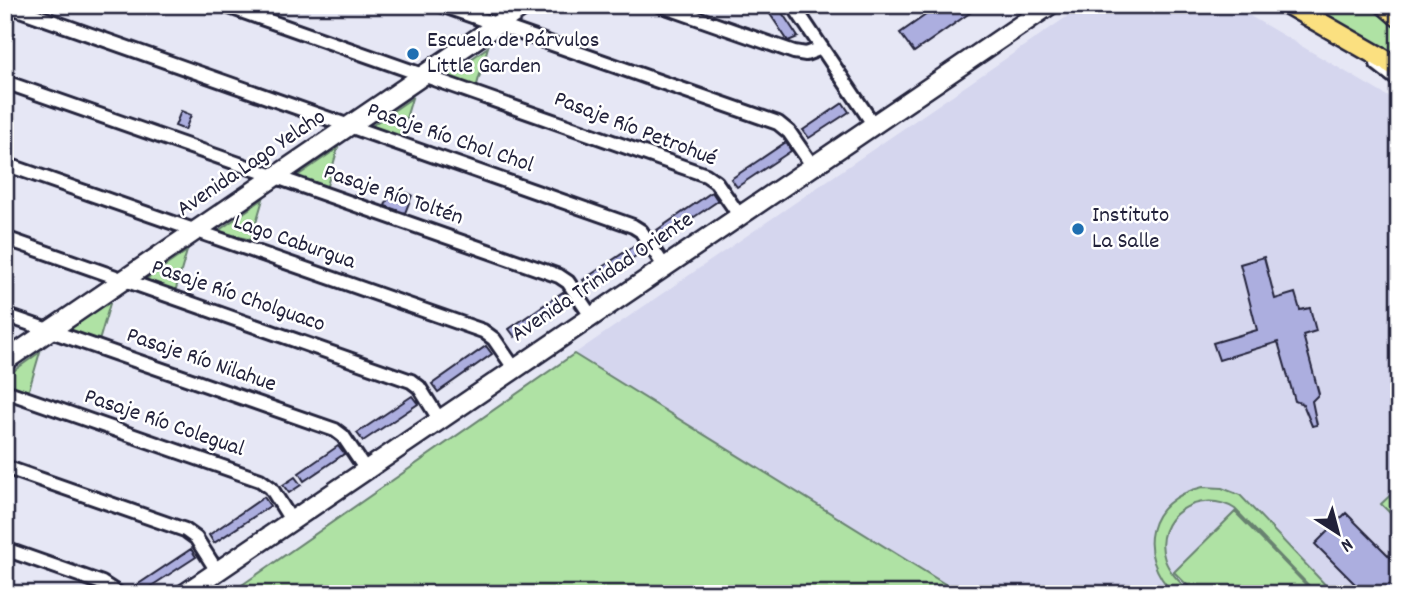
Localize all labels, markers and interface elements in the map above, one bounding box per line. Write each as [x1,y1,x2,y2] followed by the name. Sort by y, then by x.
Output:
[427,25,599,84] place label: Escuela de Párvulos Little Garden
[405,46,421,62] marker: Escuela de Párvulos Little Garden
[549,84,721,176] street label: Pasaje Río Petrohué
[362,95,538,183] street label: Pasaje Río Chol Chol
[171,102,333,226] street label: Avenida Lago Yelcho
[319,157,467,235] street label: Pasaje Río Toltén
[1092,200,1169,259] place label: Instituto La Salle
[505,205,701,351] street label: Avenida Trinidad Oriente
[229,207,361,280] street label: Lago Caburgua
[1070,221,1086,237] marker: Instituto La Salle
[147,252,329,342] street label: Pasaje Río Cholguaco
[122,320,280,402] street label: Pasaje Río Nilahue
[79,381,249,467] street label: Pasaje Río Colegual
[1302,498,1372,568] north arrow
[1334,530,1358,558] text: N

